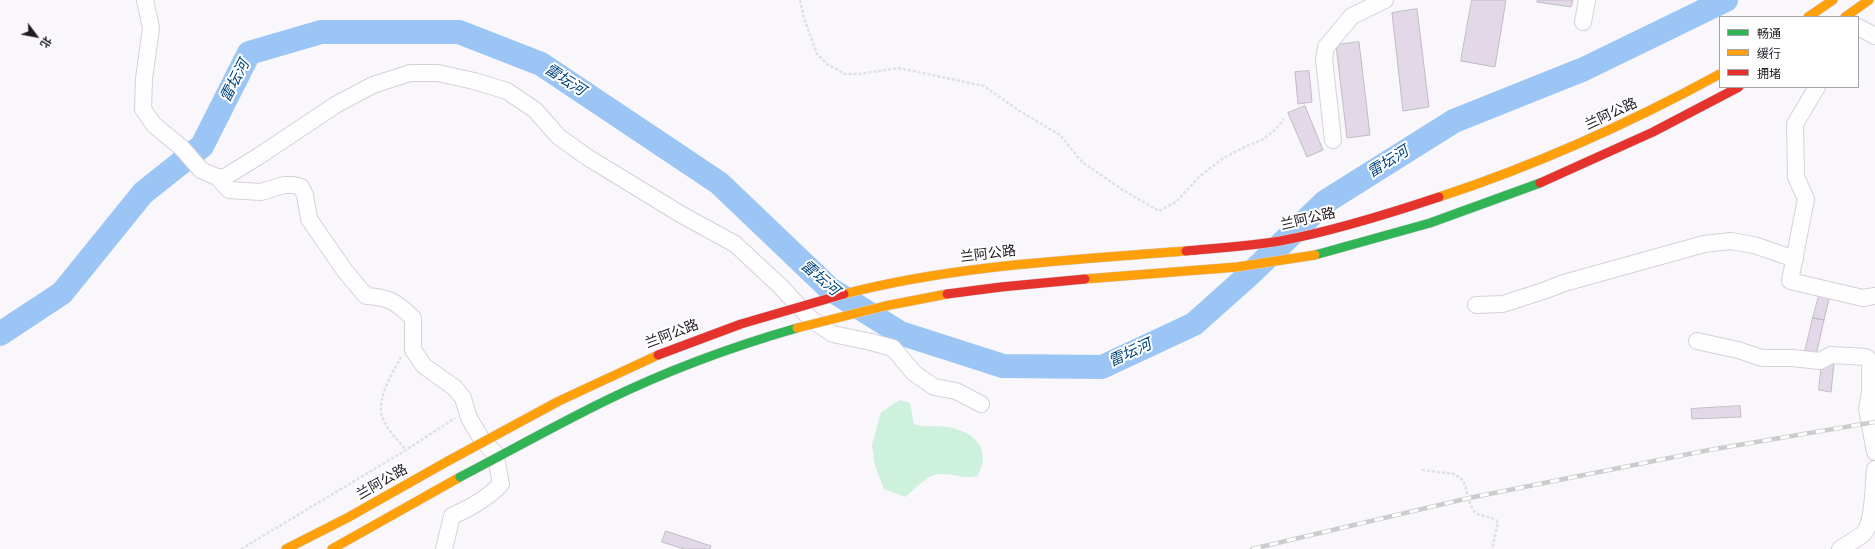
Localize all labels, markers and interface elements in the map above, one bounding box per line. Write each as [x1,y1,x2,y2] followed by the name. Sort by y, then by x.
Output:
[16,16,56,56] north arrow
[1719,16,1859,88] legend
[1757,26,1781,41] text: 畅通
[37,34,55,51] text: 北
[1757,46,1781,61] text: 缓行
[217,57,253,105] water label: 雷坛河
[541,60,589,100] water label: 雷坛河
[1757,66,1781,81] text: 拥堵
[1582,95,1640,133] street label: 兰阿公路
[1364,142,1412,182] water label: 雷坛河
[1279,205,1337,233] street label: 兰阿公路
[959,242,1017,266] street label: 兰阿公路
[797,256,843,300] water label: 雷坛河
[643,316,701,352] street label: 兰阿公路
[1106,335,1154,371] water label: 雷坛河
[354,461,410,503] street label: 兰阿公路

